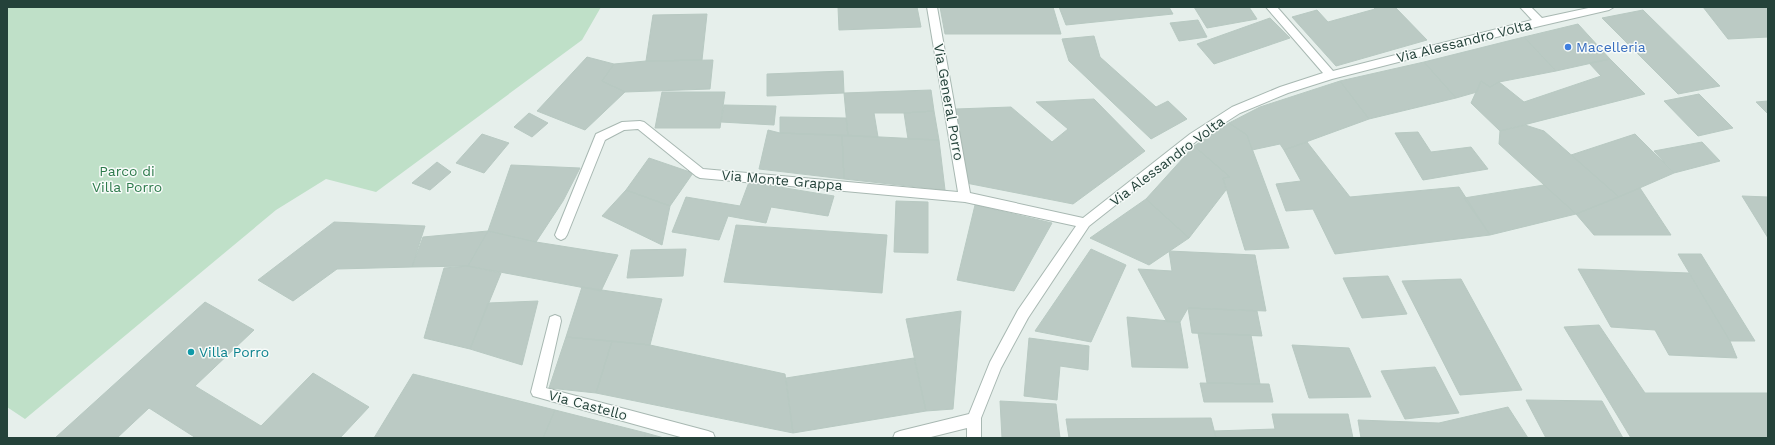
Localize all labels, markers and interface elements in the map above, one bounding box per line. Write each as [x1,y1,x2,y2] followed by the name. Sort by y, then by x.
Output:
[1395,16,1534,66] street label: Via Alessandro Volta
[1576,39,1646,55] place label: Macelleria
[931,42,967,162] street label: Via General Porro
[1563,42,1573,52] marker: Macelleria
[1107,113,1227,209] street label: Via Alessandro Volta
[92,163,162,195] park label: Parco di Villa Porro
[721,167,843,193] street label: Via Monte Grappa
[199,344,269,360] place label: Villa Porro
[186,347,196,357] marker: Villa Porro
[547,387,629,423] street label: Via Castello

